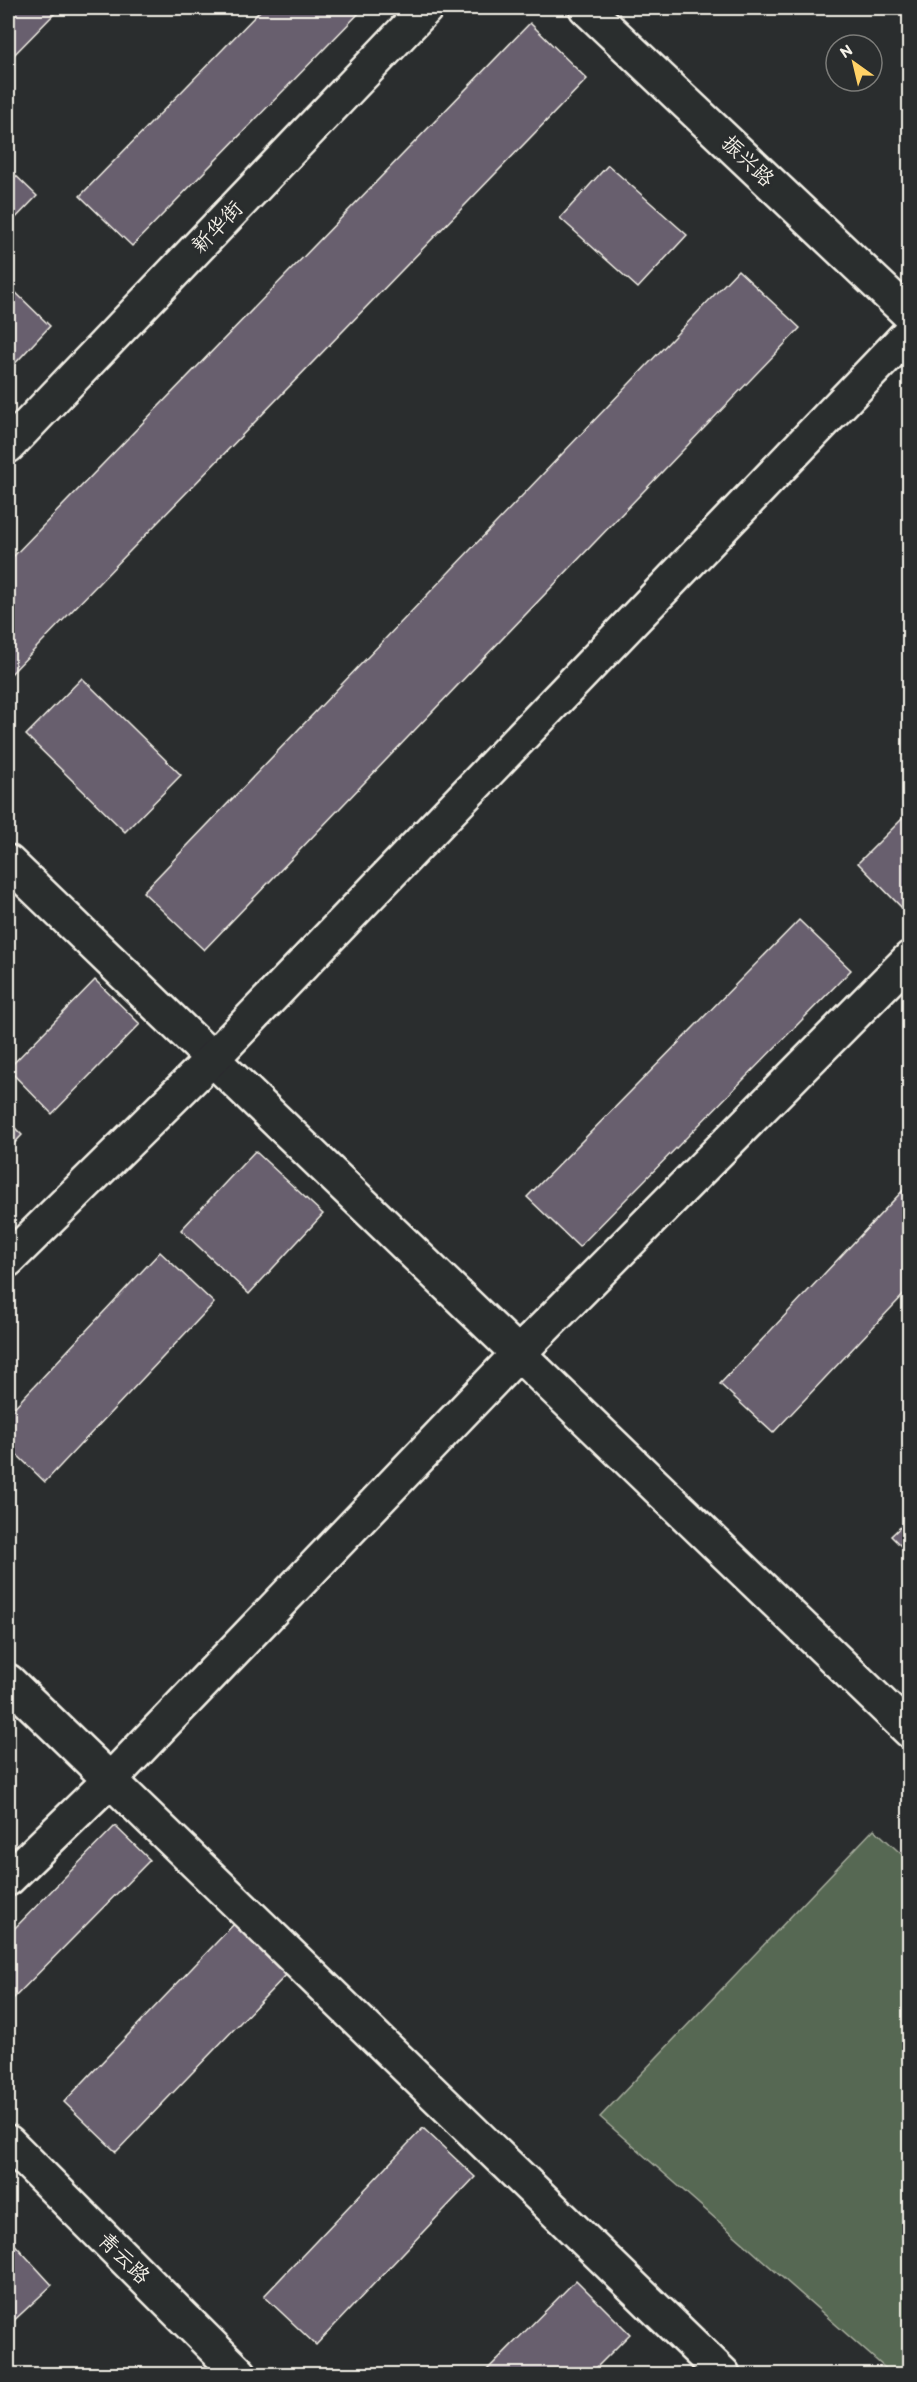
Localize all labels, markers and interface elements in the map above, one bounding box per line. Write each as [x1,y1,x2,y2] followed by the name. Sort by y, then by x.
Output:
[824,33,884,93] north arrow
[836,40,856,62] text: N
[717,130,780,192] street label: 振兴路
[186,195,248,258] street label: 新华街
[93,2227,155,2289] street label: 青云路

